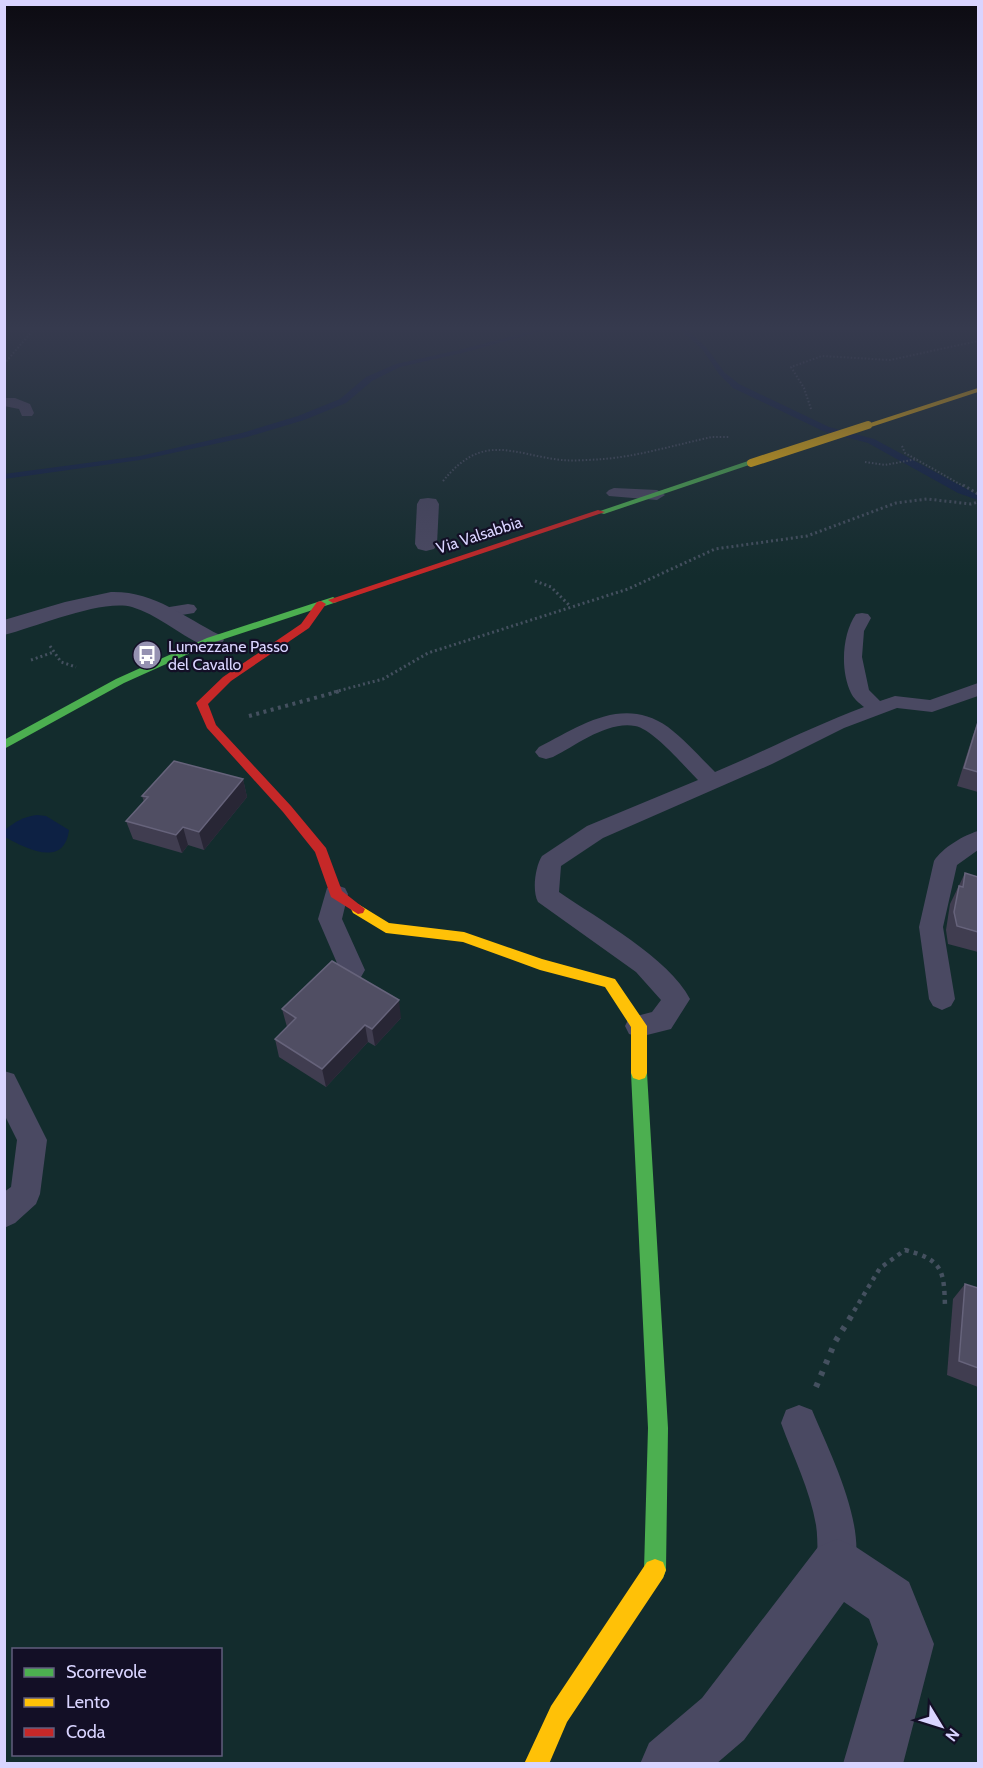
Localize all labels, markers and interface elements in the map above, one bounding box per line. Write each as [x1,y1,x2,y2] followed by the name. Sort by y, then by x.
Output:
[434,512,524,558] street label: Via Valsabbia
[168,637,289,674] place label: Lumezzane Passo del Cavallo
[131,639,163,671] bus stop icon: Lumezzane Passo del Cavallo
[12,1648,222,1756] legend
[66,1661,147,1683] text: Scorrevole
[66,1691,110,1713] text: Lento
[911,1696,971,1756] north arrow
[66,1721,106,1743] text: Coda
[941,1725,963,1745] text: N

